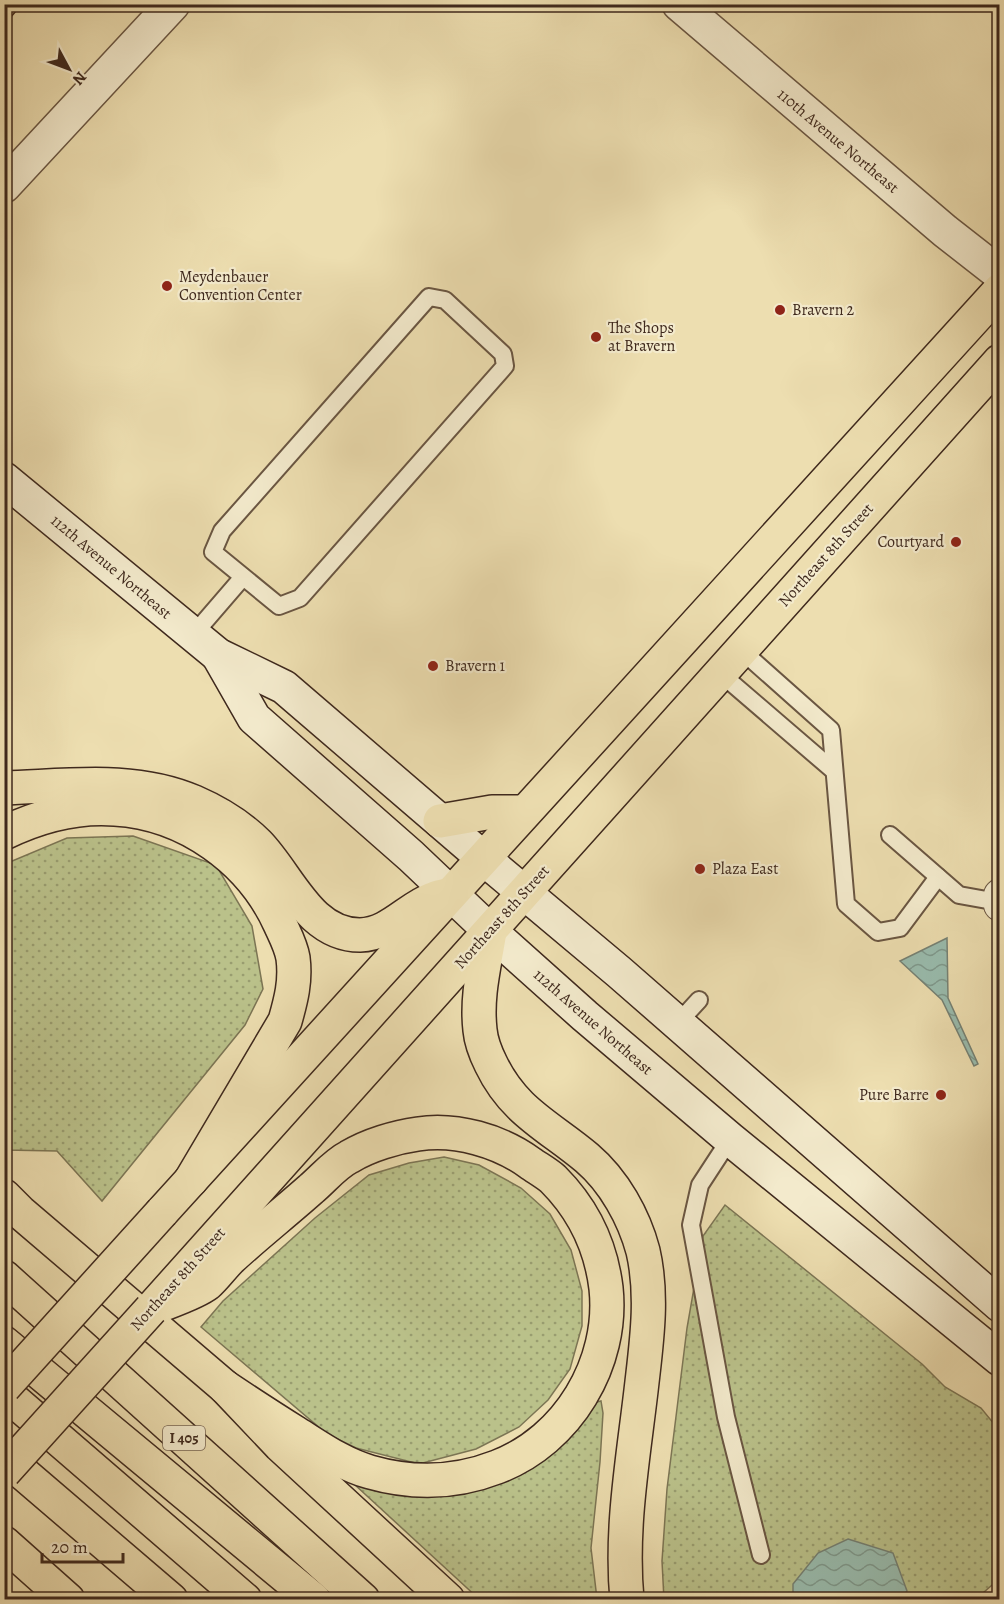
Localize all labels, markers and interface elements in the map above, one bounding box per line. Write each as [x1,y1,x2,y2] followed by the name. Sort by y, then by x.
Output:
[39,39,99,99] north arrow
[67,67,92,90] text: N
[772,83,904,199] street label: 110th Avenue Northeast
[179,266,302,306] place label: Meydenbauer Convention Center
[160,279,174,293] marker: Meydenbauer Convention Center
[792,299,855,321] place label: Bravern 2
[773,303,787,317] marker: Bravern 2
[608,317,676,357] place label: The Shops at Bravern
[589,330,603,344] marker: The Shops at Bravern
[773,498,879,612] street label: Northeast 8th Street
[46,510,176,624] street label: 112th Avenue Northeast
[877,531,944,553] place label: Courtyard
[949,535,963,549] marker: Courtyard
[445,655,506,677] place label: Bravern 1
[426,659,440,673] marker: Bravern 1
[712,858,778,880] place label: Plaza East
[449,860,555,974] street label: Northeast 8th Street
[693,862,707,876] marker: Plaza East
[529,964,657,1080] street label: 112th Avenue Northeast
[859,1084,929,1106] place label: Pure Barre
[934,1088,948,1102] marker: Pure Barre
[125,1222,231,1336] street label: Northeast 8th Street
[163,1426,205,1450] road number: I 405
[42,1526,123,1564] scale bar
[51,1535,88,1559] text: 20 m

